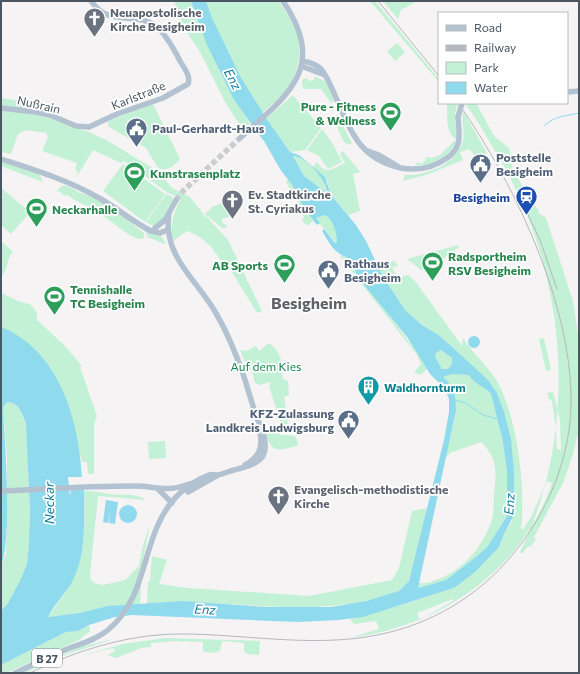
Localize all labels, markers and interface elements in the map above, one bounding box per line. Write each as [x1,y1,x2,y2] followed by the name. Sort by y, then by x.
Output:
[110,5,205,33] place label: Neuapostolische Kirche Besigheim
[82,6,108,39] church icon: Neuapostolische Kirche Besigheim
[438,12,568,104] legend
[474,20,502,34] text: Road
[474,40,516,54] text: Railway
[474,60,500,74] text: Park
[221,66,245,93] water label: Enz
[109,78,167,112] street label: Karlstraße
[474,80,508,94] text: Water
[16,92,62,116] street label: Nußrain
[301,99,376,127] place label: Pure - Fitness & Wellness
[378,100,404,133] sports icon: Pure - Fitness & Wellness
[124,115,150,148] public building icon: Paul-Gerhardt-Haus
[152,121,265,135] place label: Paul-Gerhardt-Haus
[496,150,553,178] place label: Poststelle Besigheim
[468,151,494,184] public building icon: Poststelle Besigheim
[121,160,147,193] sports icon: Kunstrasenplatz
[150,166,241,180] place label: Kunstrasenplatz
[513,184,539,217] station icon: Besigheim
[248,187,331,215] place label: Ev. Stadtkirche St. Cyriakus
[219,188,245,221] church icon: Ev. Stadtkirche St. Cyriakus
[453,190,510,204] place label: Besigheim
[24,196,50,229] sports icon: Neckarhalle
[52,202,117,216] place label: Neckarhalle
[448,249,531,277] place label: Radsportheim RSV Besigheim
[420,250,446,283] sports icon: Radsportheim RSV Besigheim
[271,252,297,285] sports icon: AB Sports
[344,256,401,284] place label: Rathaus Besigheim
[315,257,341,290] public building icon: Rathaus Besigheim
[212,258,268,272] place label: AB Sports
[70,282,145,310] place label: Tennishalle TC Besigheim
[42,283,68,316] sports icon: Tennishalle TC Besigheim
[271,293,347,312] district label: Besigheim
[231,359,301,373] park label: Auf dem Kies
[356,374,382,407] building icon: Waldhornturm
[384,380,466,394] place label: Waldhornturm
[206,406,334,434] place label: KFZ-Zulassung Landkreis Ludwigsburg
[336,407,362,440] public building icon: KFZ-Zulassung Landkreis Ludwigsburg
[41,481,57,524] water label: Neckar
[294,482,448,510] place label: Evangelisch-methodistische Kirche
[265,483,291,516] church icon: Evangelisch-methodistische Kirche
[500,492,518,515] water label: Enz
[194,600,217,618] water label: Enz
[32,649,62,667] road number: B 27

